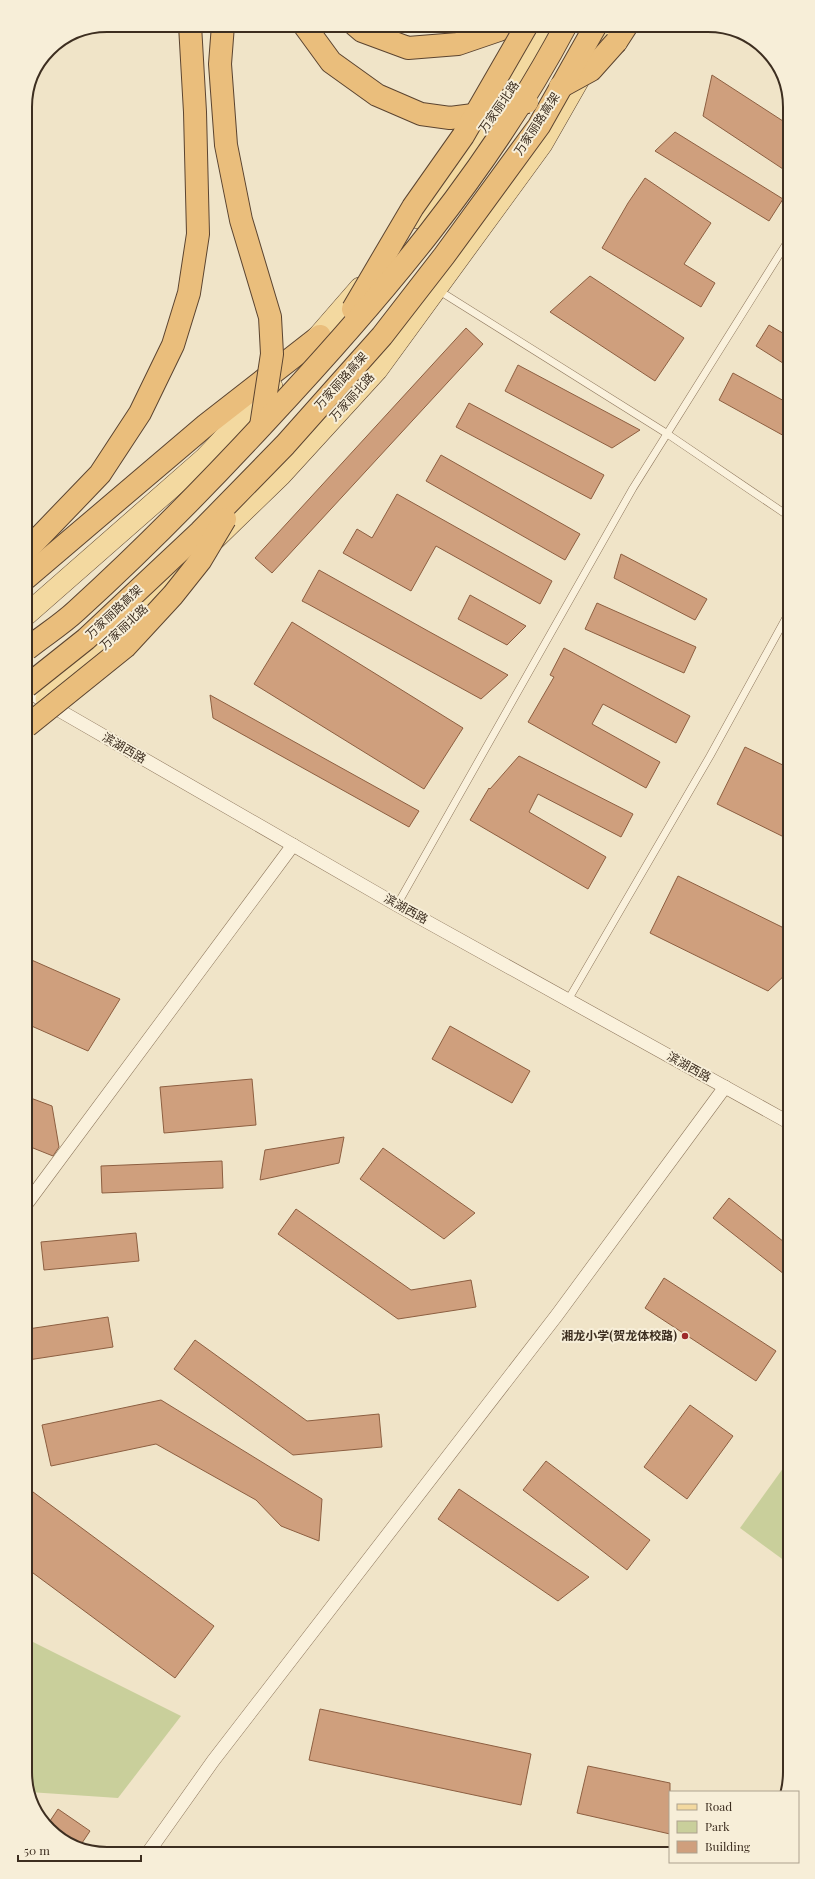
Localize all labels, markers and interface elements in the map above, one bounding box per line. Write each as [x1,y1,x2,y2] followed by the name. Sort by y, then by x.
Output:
[474,77,522,136] street label: 万家丽北路
[510,89,562,158] street label: 万家丽路高架
[310,348,370,412] street label: 万家丽路高架
[325,369,377,424] street label: 万家丽北路
[82,581,145,642] street label: 万家丽路高架
[96,600,151,653] street label: 万家丽北路
[100,728,149,766] street label: 滨湖西路
[382,889,431,927] street label: 滨湖西路
[665,1047,714,1085] street label: 滨湖西路
[561,1327,677,1343] place label: 湘龙小学(贺龙体校路)
[680,1331,690,1341] marker: 湘龙小学(贺龙体校路)
[669,1791,799,1863] legend
[705,1798,732,1814] text: Road
[705,1818,730,1834] text: Park
[18,1837,141,1863] scale bar
[705,1838,751,1854] text: Building
[24,1842,50,1858] text: 50 m

